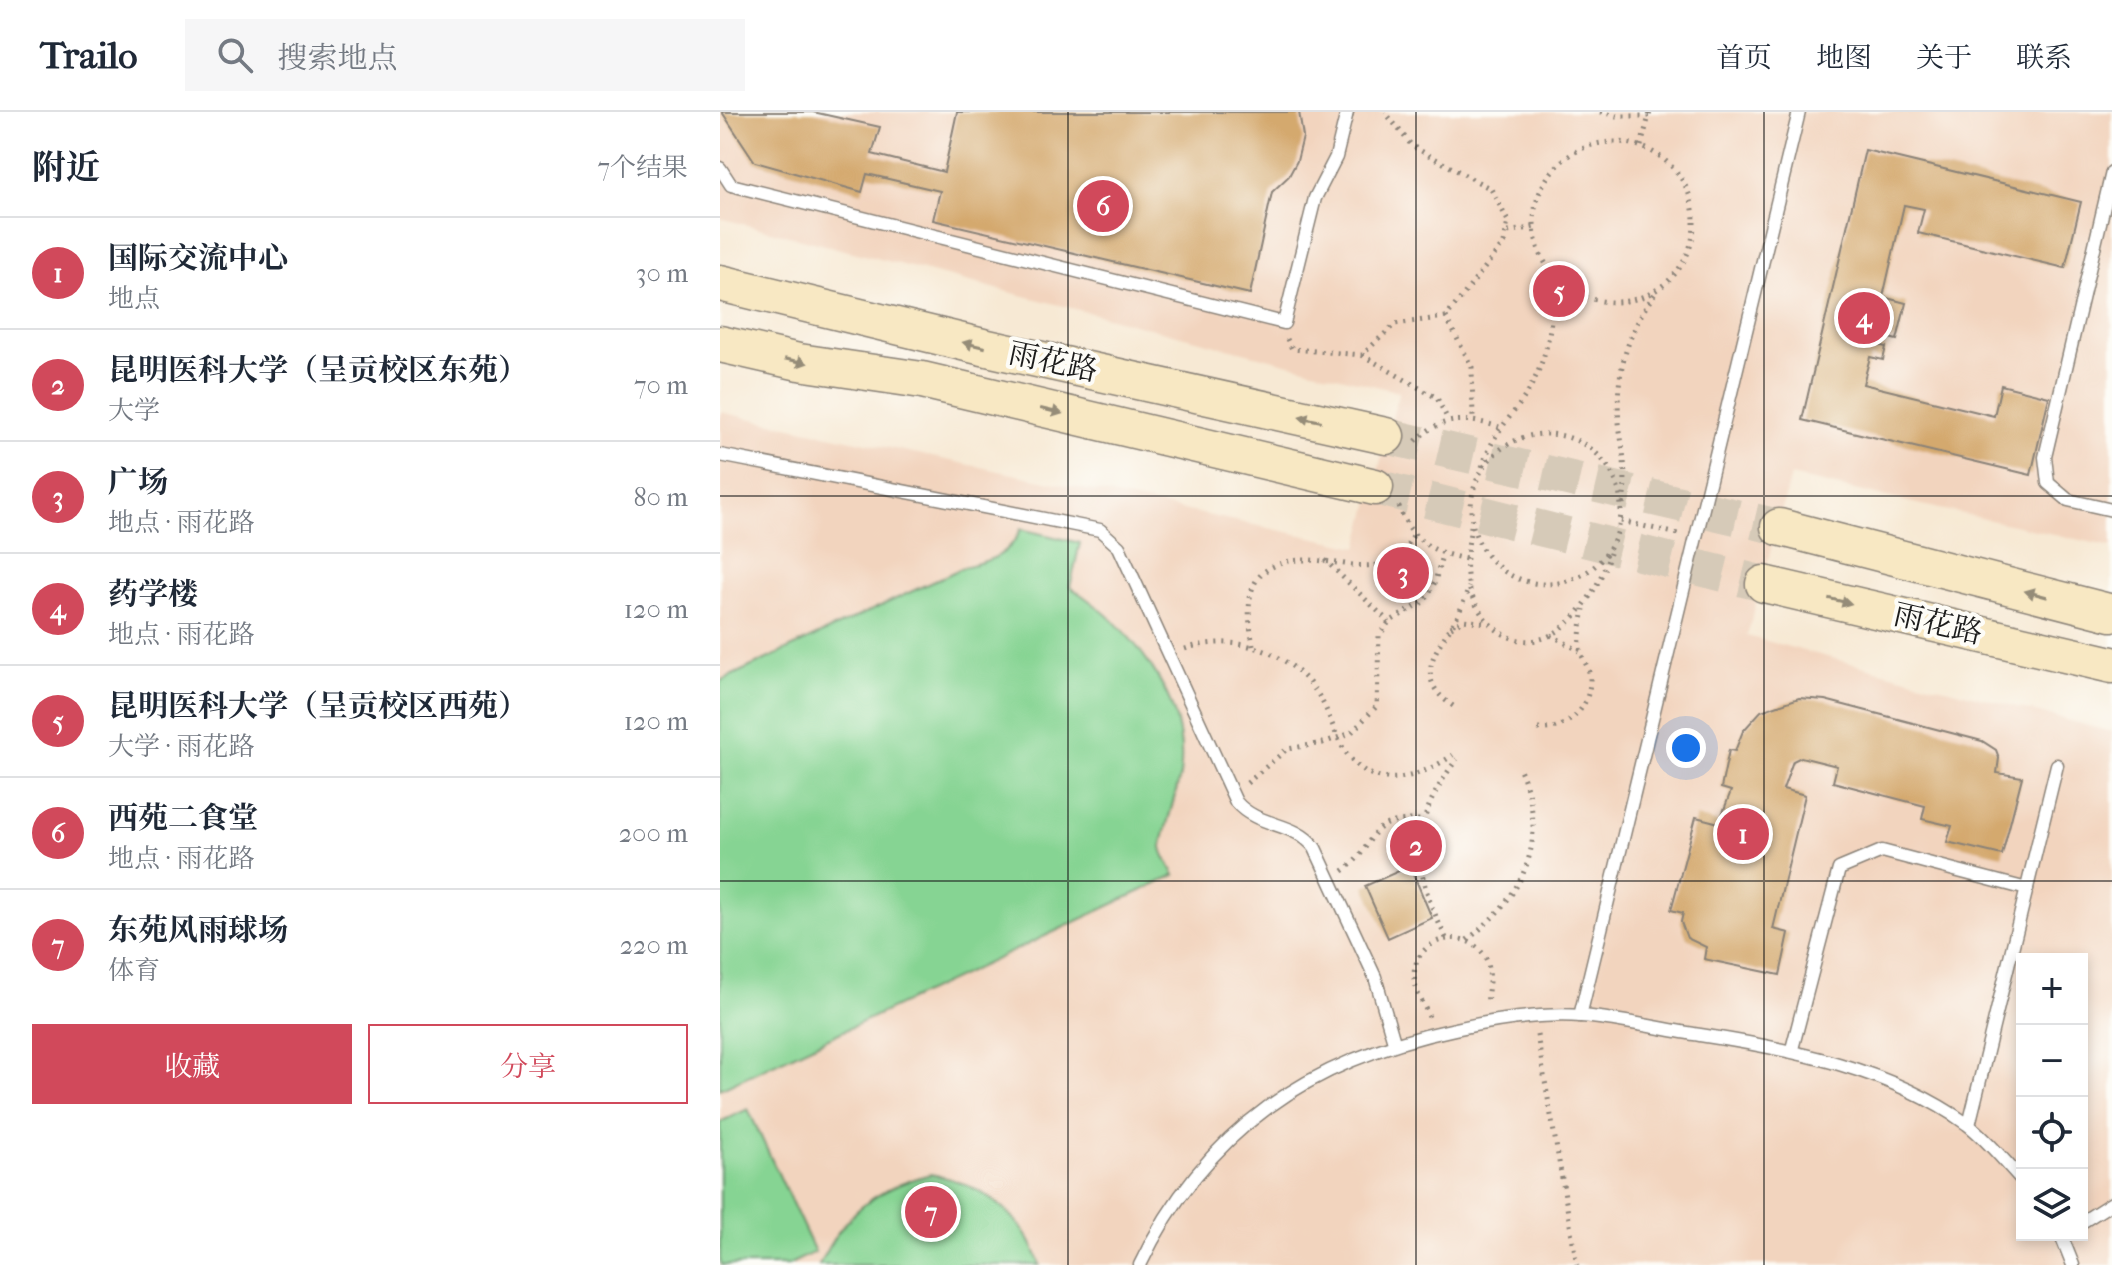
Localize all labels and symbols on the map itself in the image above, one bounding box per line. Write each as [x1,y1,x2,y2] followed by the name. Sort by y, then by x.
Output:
[1077,176,1129,236] pin: 6
[1533,261,1585,321] pin: 5
[1838,288,1890,348] pin: 4
[1005,336,1101,388] street label: 雨花路
[962,338,987,350] one-way arrow
[784,355,809,368] one-way arrow
[1039,405,1064,417] one-way arrow
[1298,412,1323,425] one-way arrow
[1377,543,1429,603] pin: 3
[2024,587,2048,600] one-way arrow
[1828,596,1853,608] one-way arrow
[1890,597,1986,651] street label: 雨花路
[1666,728,1706,768] your location
[1717,804,1769,864] pin: 1
[1390,816,1442,876] pin: 2
[905,1182,957,1242] pin: 7

